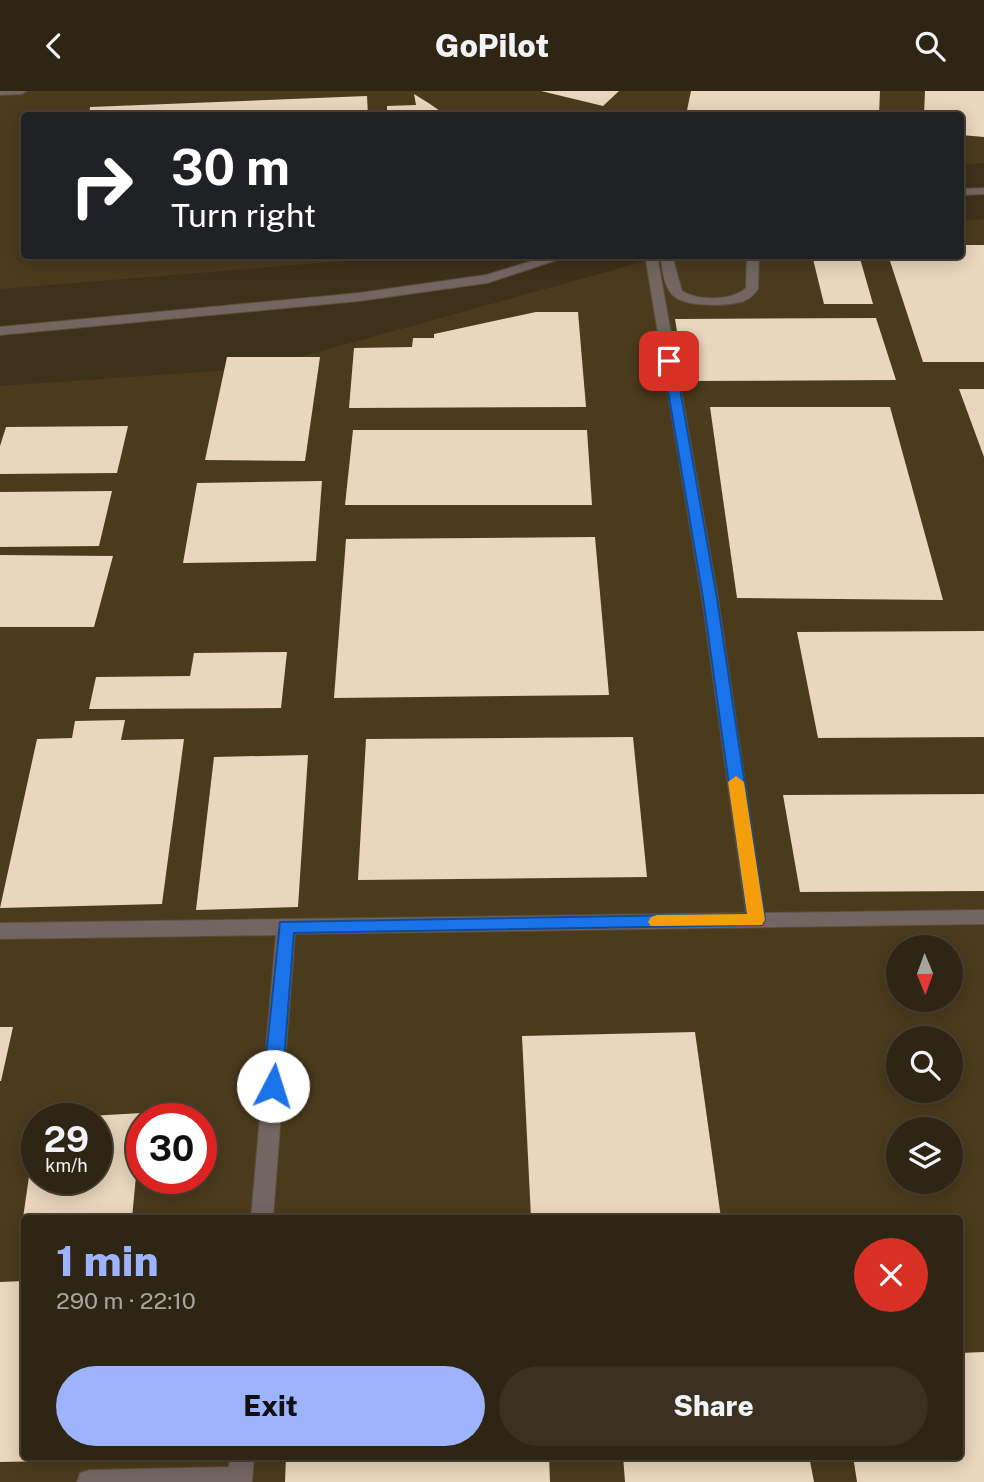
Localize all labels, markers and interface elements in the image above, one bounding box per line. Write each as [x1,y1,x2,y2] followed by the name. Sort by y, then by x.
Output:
[35,27,73,65] icon: back
[435,27,549,64] text: GoPilot
[911,27,949,65] icon: search
[171,138,290,196] text: 30 m
[56,140,147,231] icon: right
[171,197,316,234] text: Turn right
[639,331,699,391] pin
[650,342,688,380] icon: arrive
[886,935,962,1011] north arrow
[886,935,963,1194] map controls
[886,1026,963,1103] button: search
[236,1049,310,1123] position arrow
[126,1103,217,1194] speed limit sign: 30
[886,1117,963,1194] button: layers
[44,1119,89,1160] text: 29
[45,1155,88,1176] text: km/h
[56,1236,159,1285] text: 1 min
[854,1238,928,1312] button: close
[56,1287,196,1314] text: 290 m · 22:10
[56,1366,485,1446] button: Exit
[499,1366,928,1446] button: Share

